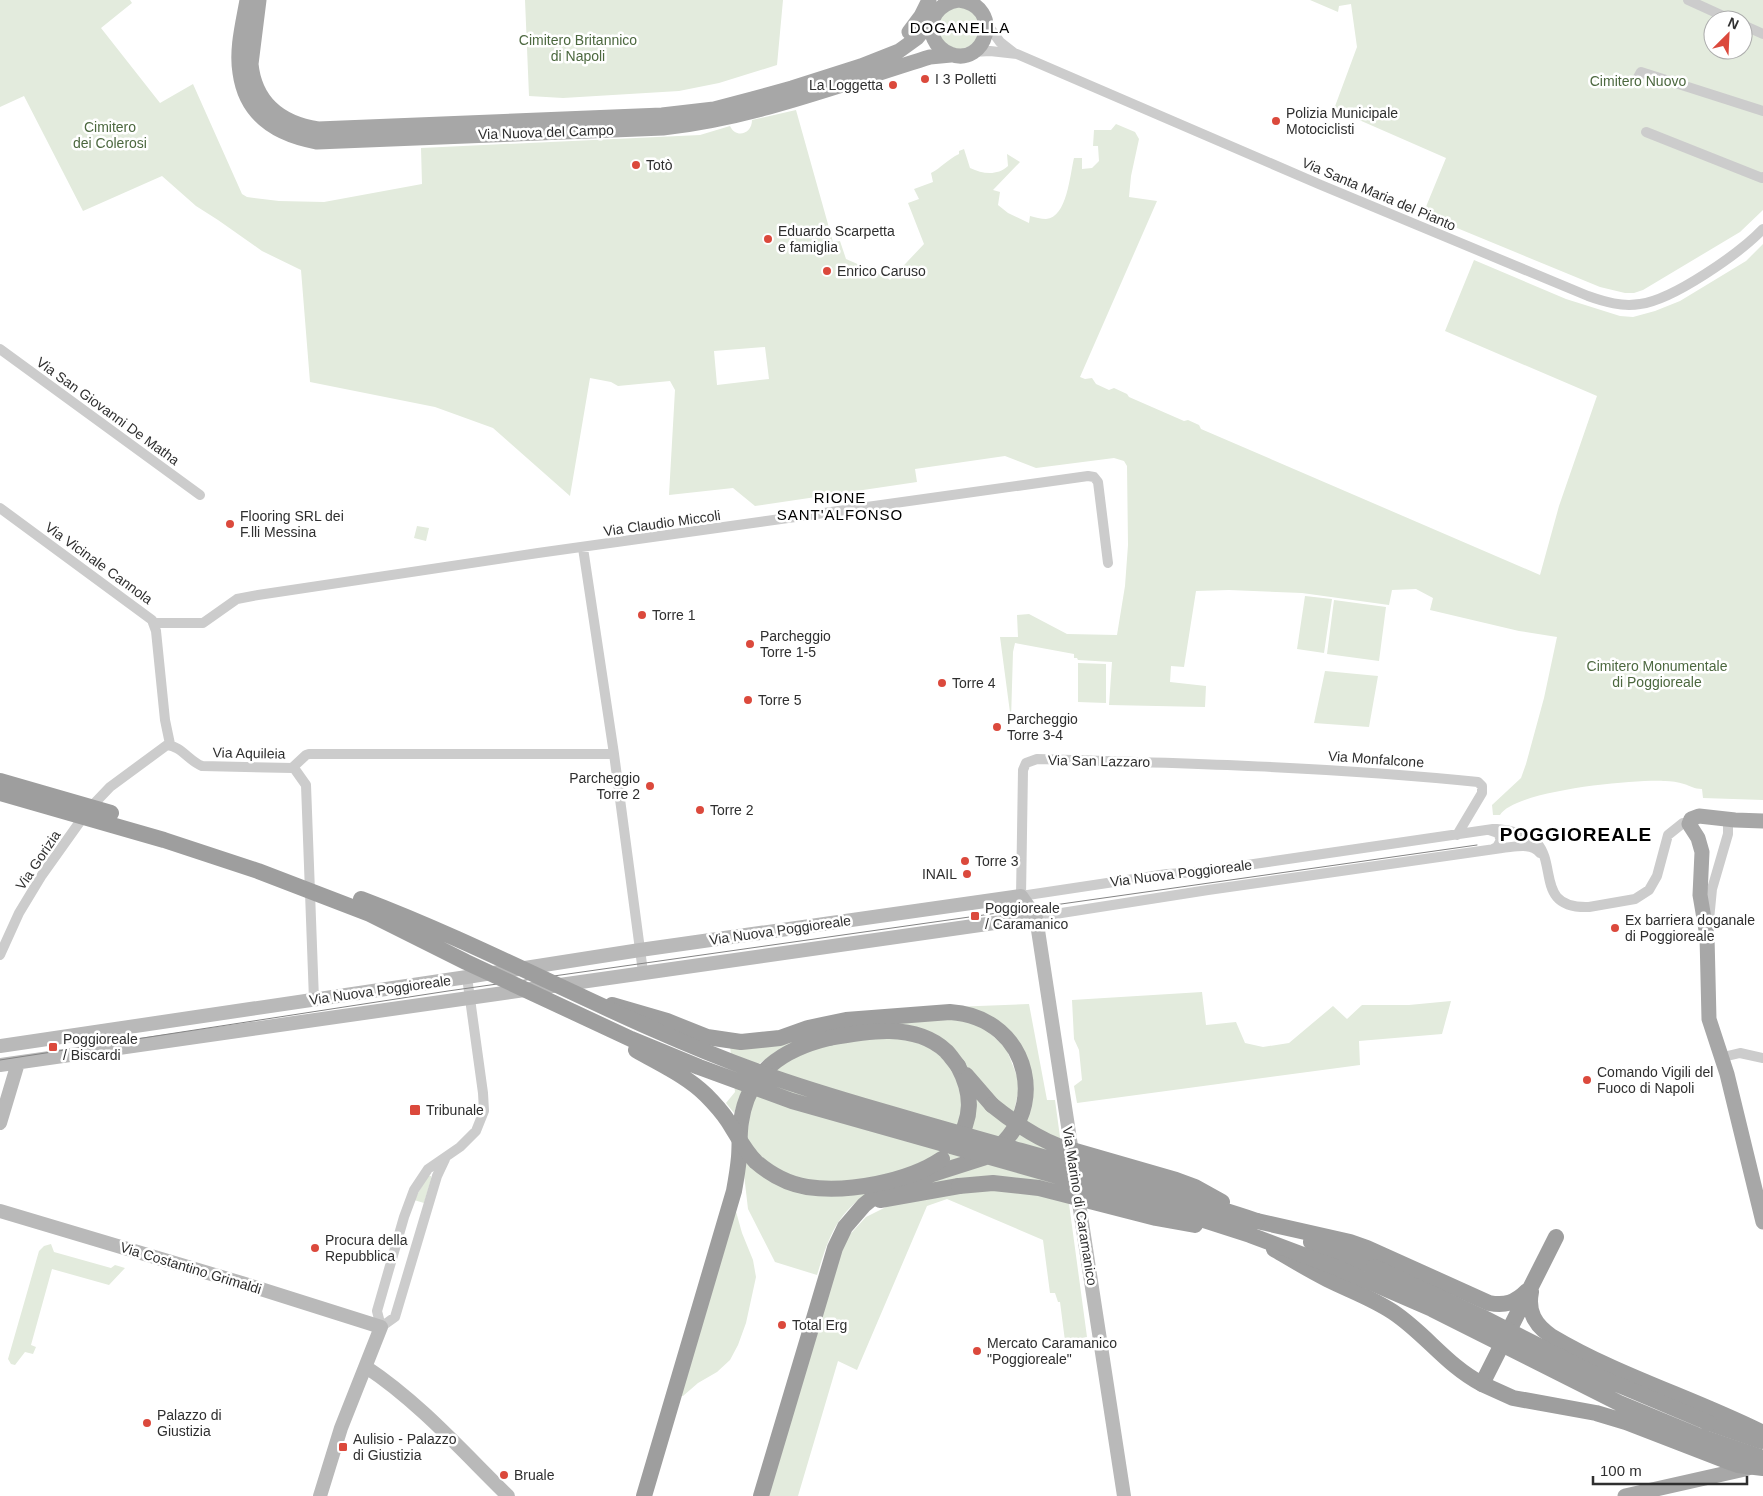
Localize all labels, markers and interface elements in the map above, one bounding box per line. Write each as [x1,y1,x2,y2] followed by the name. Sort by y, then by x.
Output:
[1703,10,1753,60] north arrow
[1725,14,1741,32] text: N
[910,19,1010,36] district label: DOGANELLA
[519,32,637,64] park label: Cimitero Britannico di Napoli
[935,71,996,87] place label: I 3 Polletti
[919,73,931,85] marker: I 3 Polletti
[1590,73,1686,89] park label: Cimitero Nuovo
[809,77,883,93] place label: La Loggetta
[887,79,899,91] marker: La Loggetta
[1286,105,1398,137] place label: Polizia Municipale Motociclisti
[1270,115,1282,127] marker: Polizia Municipale Motociclisti
[73,119,147,151] park label: Cimitero dei Colerosi
[478,122,614,142] street label: Via Nuova del Campo
[1300,154,1458,234] street label: Via Santa Maria del Pianto
[646,157,673,173] place label: Totò
[630,159,642,171] marker: Totò
[778,223,895,255] place label: Eduardo Scarpetta e famiglia
[762,233,774,245] marker: Eduardo Scarpetta e famiglia
[837,263,926,279] place label: Enrico Caruso
[821,265,833,277] marker: Enrico Caruso
[34,354,183,468] street label: Via San Giovanni De Matha
[777,489,903,523] district label: RIONE SANT'ALFONSO
[602,507,722,539] street label: Via Claudio Miccoli
[240,508,344,540] place label: Flooring SRL dei F.lli Messina
[224,518,236,530] marker: Flooring SRL dei F.lli Messina
[42,519,156,607] street label: Via Vicinale Cannola
[652,607,696,623] place label: Torre 1
[636,609,648,621] marker: Torre 1
[760,628,831,660] place label: Parcheggio Torre 1-5
[744,638,756,650] marker: Parcheggio Torre 1-5
[1587,658,1728,690] park label: Cimitero Monumentale di Poggioreale
[952,675,996,691] place label: Torre 4
[936,677,948,689] marker: Torre 4
[758,692,802,708] place label: Torre 5
[742,694,754,706] marker: Torre 5
[1007,711,1078,743] place label: Parcheggio Torre 3-4
[991,721,1003,733] marker: Parcheggio Torre 3-4
[212,744,286,762] street label: Via Aquileia
[1327,748,1425,770] street label: Via Monfalcone
[1048,752,1151,770] street label: Via San Lazzaro
[569,770,640,802] place label: Parcheggio Torre 2
[644,780,656,792] marker: Parcheggio Torre 2
[710,802,754,818] place label: Torre 2
[694,804,706,816] marker: Torre 2
[1500,824,1652,845] district label: POGGIOREALE
[12,827,64,893] street label: Via Gorizia
[975,853,1019,869] place label: Torre 3
[959,855,971,867] marker: Torre 3
[1109,856,1253,890] street label: Via Nuova Poggioreale
[922,866,957,882] place label: INAIL
[961,868,973,880] marker: INAIL
[985,900,1068,932] place label: Poggioreale / Caramanico
[969,910,981,922] marker: Poggioreale / Caramanico
[708,912,852,948] street label: Via Nuova Poggioreale
[1625,912,1755,944] place label: Ex barriera doganale di Poggioreale
[1609,922,1621,934] marker: Ex barriera doganale di Poggioreale
[308,972,452,1008] street label: Via Nuova Poggioreale
[63,1031,138,1063] place label: Poggioreale / Biscardi
[47,1041,59,1053] marker: Poggioreale / Biscardi
[1597,1064,1713,1096] place label: Comando Vigili del Fuoco di Napoli
[1581,1074,1593,1086] marker: Comando Vigili del Fuoco di Napoli
[426,1102,484,1118] place label: Tribunale
[408,1103,422,1117] marker: Tribunale
[1060,1125,1101,1287] street label: Via Marino di Caramanico
[325,1232,408,1264] place label: Procura della Repubblica
[118,1239,264,1297] street label: Via Costantino Grimaldi
[309,1242,321,1254] marker: Procura della Repubblica
[792,1317,847,1333] place label: Total Erg
[776,1319,788,1331] marker: Total Erg
[987,1335,1117,1367] place label: Mercato Caramanico "Poggioreale"
[971,1345,983,1357] marker: Mercato Caramanico "Poggioreale"
[157,1407,222,1439] place label: Palazzo di Giustizia
[141,1417,153,1429] marker: Palazzo di Giustizia
[353,1431,457,1463] place label: Aulisio - Palazzo di Giustizia
[337,1441,349,1453] marker: Aulisio - Palazzo di Giustizia
[1593,1454,1747,1486] scale bar
[1600,1462,1642,1479] text: 100 m
[514,1467,555,1483] place label: Bruale
[498,1469,510,1481] marker: Bruale

